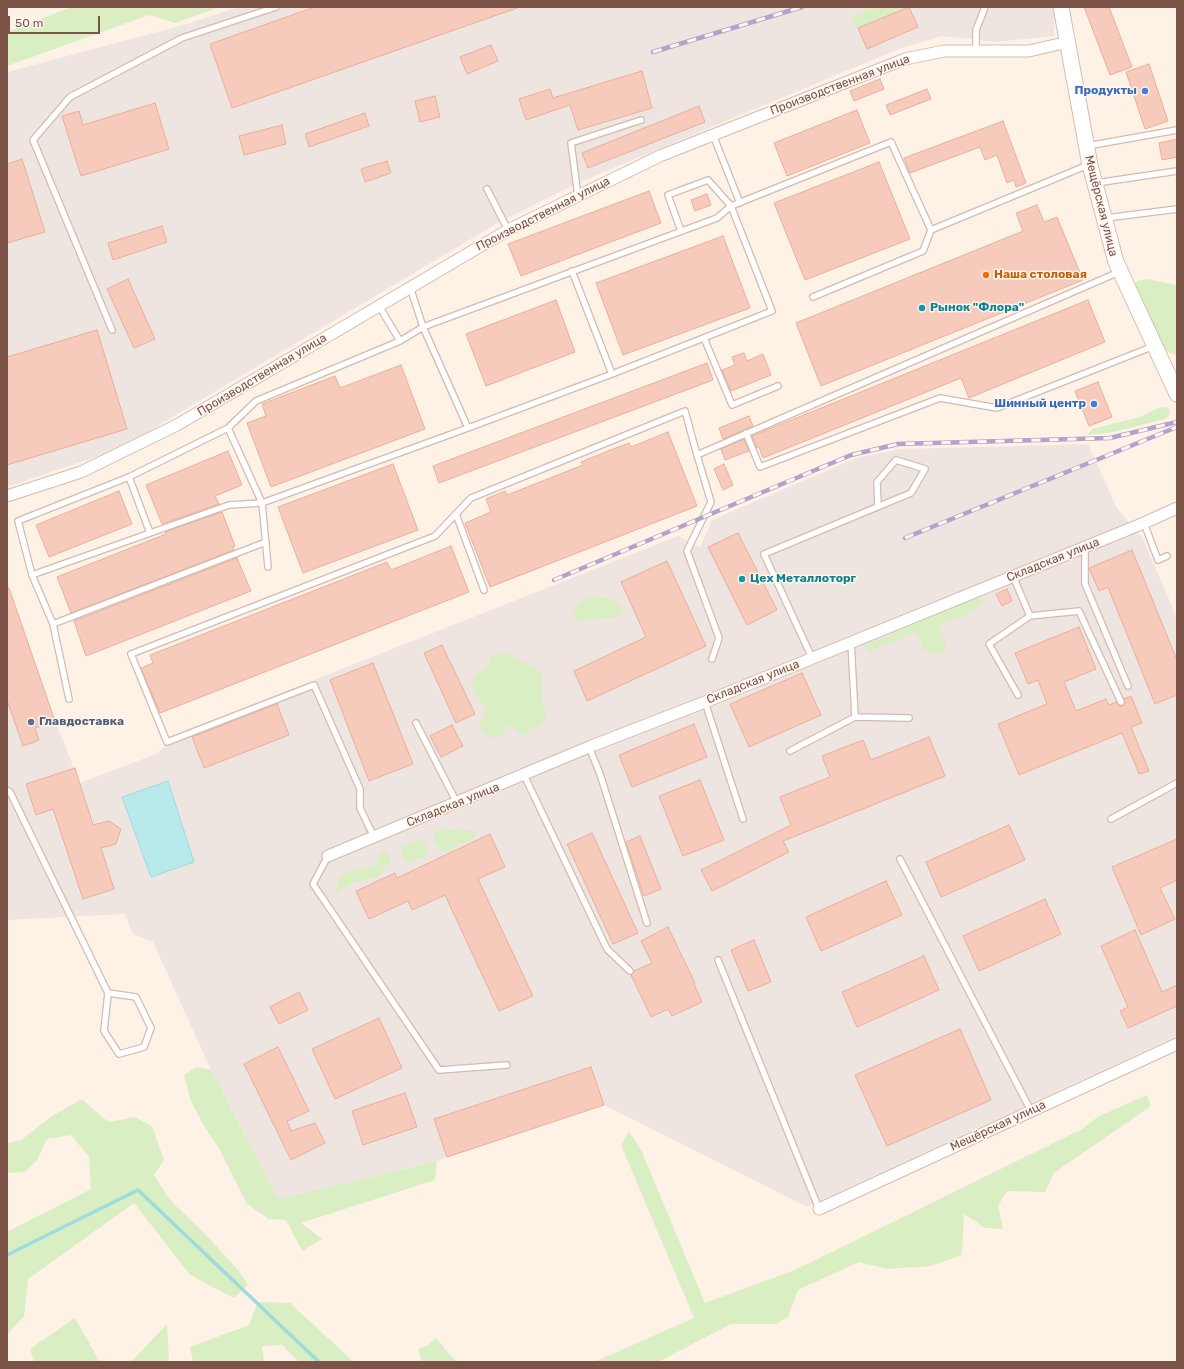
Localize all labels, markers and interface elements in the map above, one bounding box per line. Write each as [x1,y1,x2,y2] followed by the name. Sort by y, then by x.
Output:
[10,8,102,34] scale bar
[15,16,43,30] text: 50 m
[768,52,912,118] street label: Производственная улица
[1074,84,1137,98] place label: Продукты
[1140,86,1150,96] marker: Продукты
[1081,154,1121,258] street label: Мещёрская улица
[474,174,612,254] street label: Производственная улица
[994,268,1087,282] place label: Наша столовая
[981,270,991,280] marker: Наша столовая
[930,301,1024,315] place label: Рынок "Флора"
[917,303,927,313] marker: Рынок "Флора"
[195,331,329,419] street label: Производственная улица
[994,397,1086,411] place label: Шинный центр
[1089,399,1099,409] marker: Шинный центр
[1004,535,1102,585] street label: Складская улица
[750,572,856,586] place label: Цех Металлоторг
[737,574,747,584] marker: Цех Металлоторг
[704,657,802,707] street label: Складская улица
[39,715,124,729] place label: Главдоставка
[26,717,36,727] marker: Главдоставка
[404,780,502,830] street label: Складская улица
[948,1098,1048,1154] street label: Мещёрская улица

